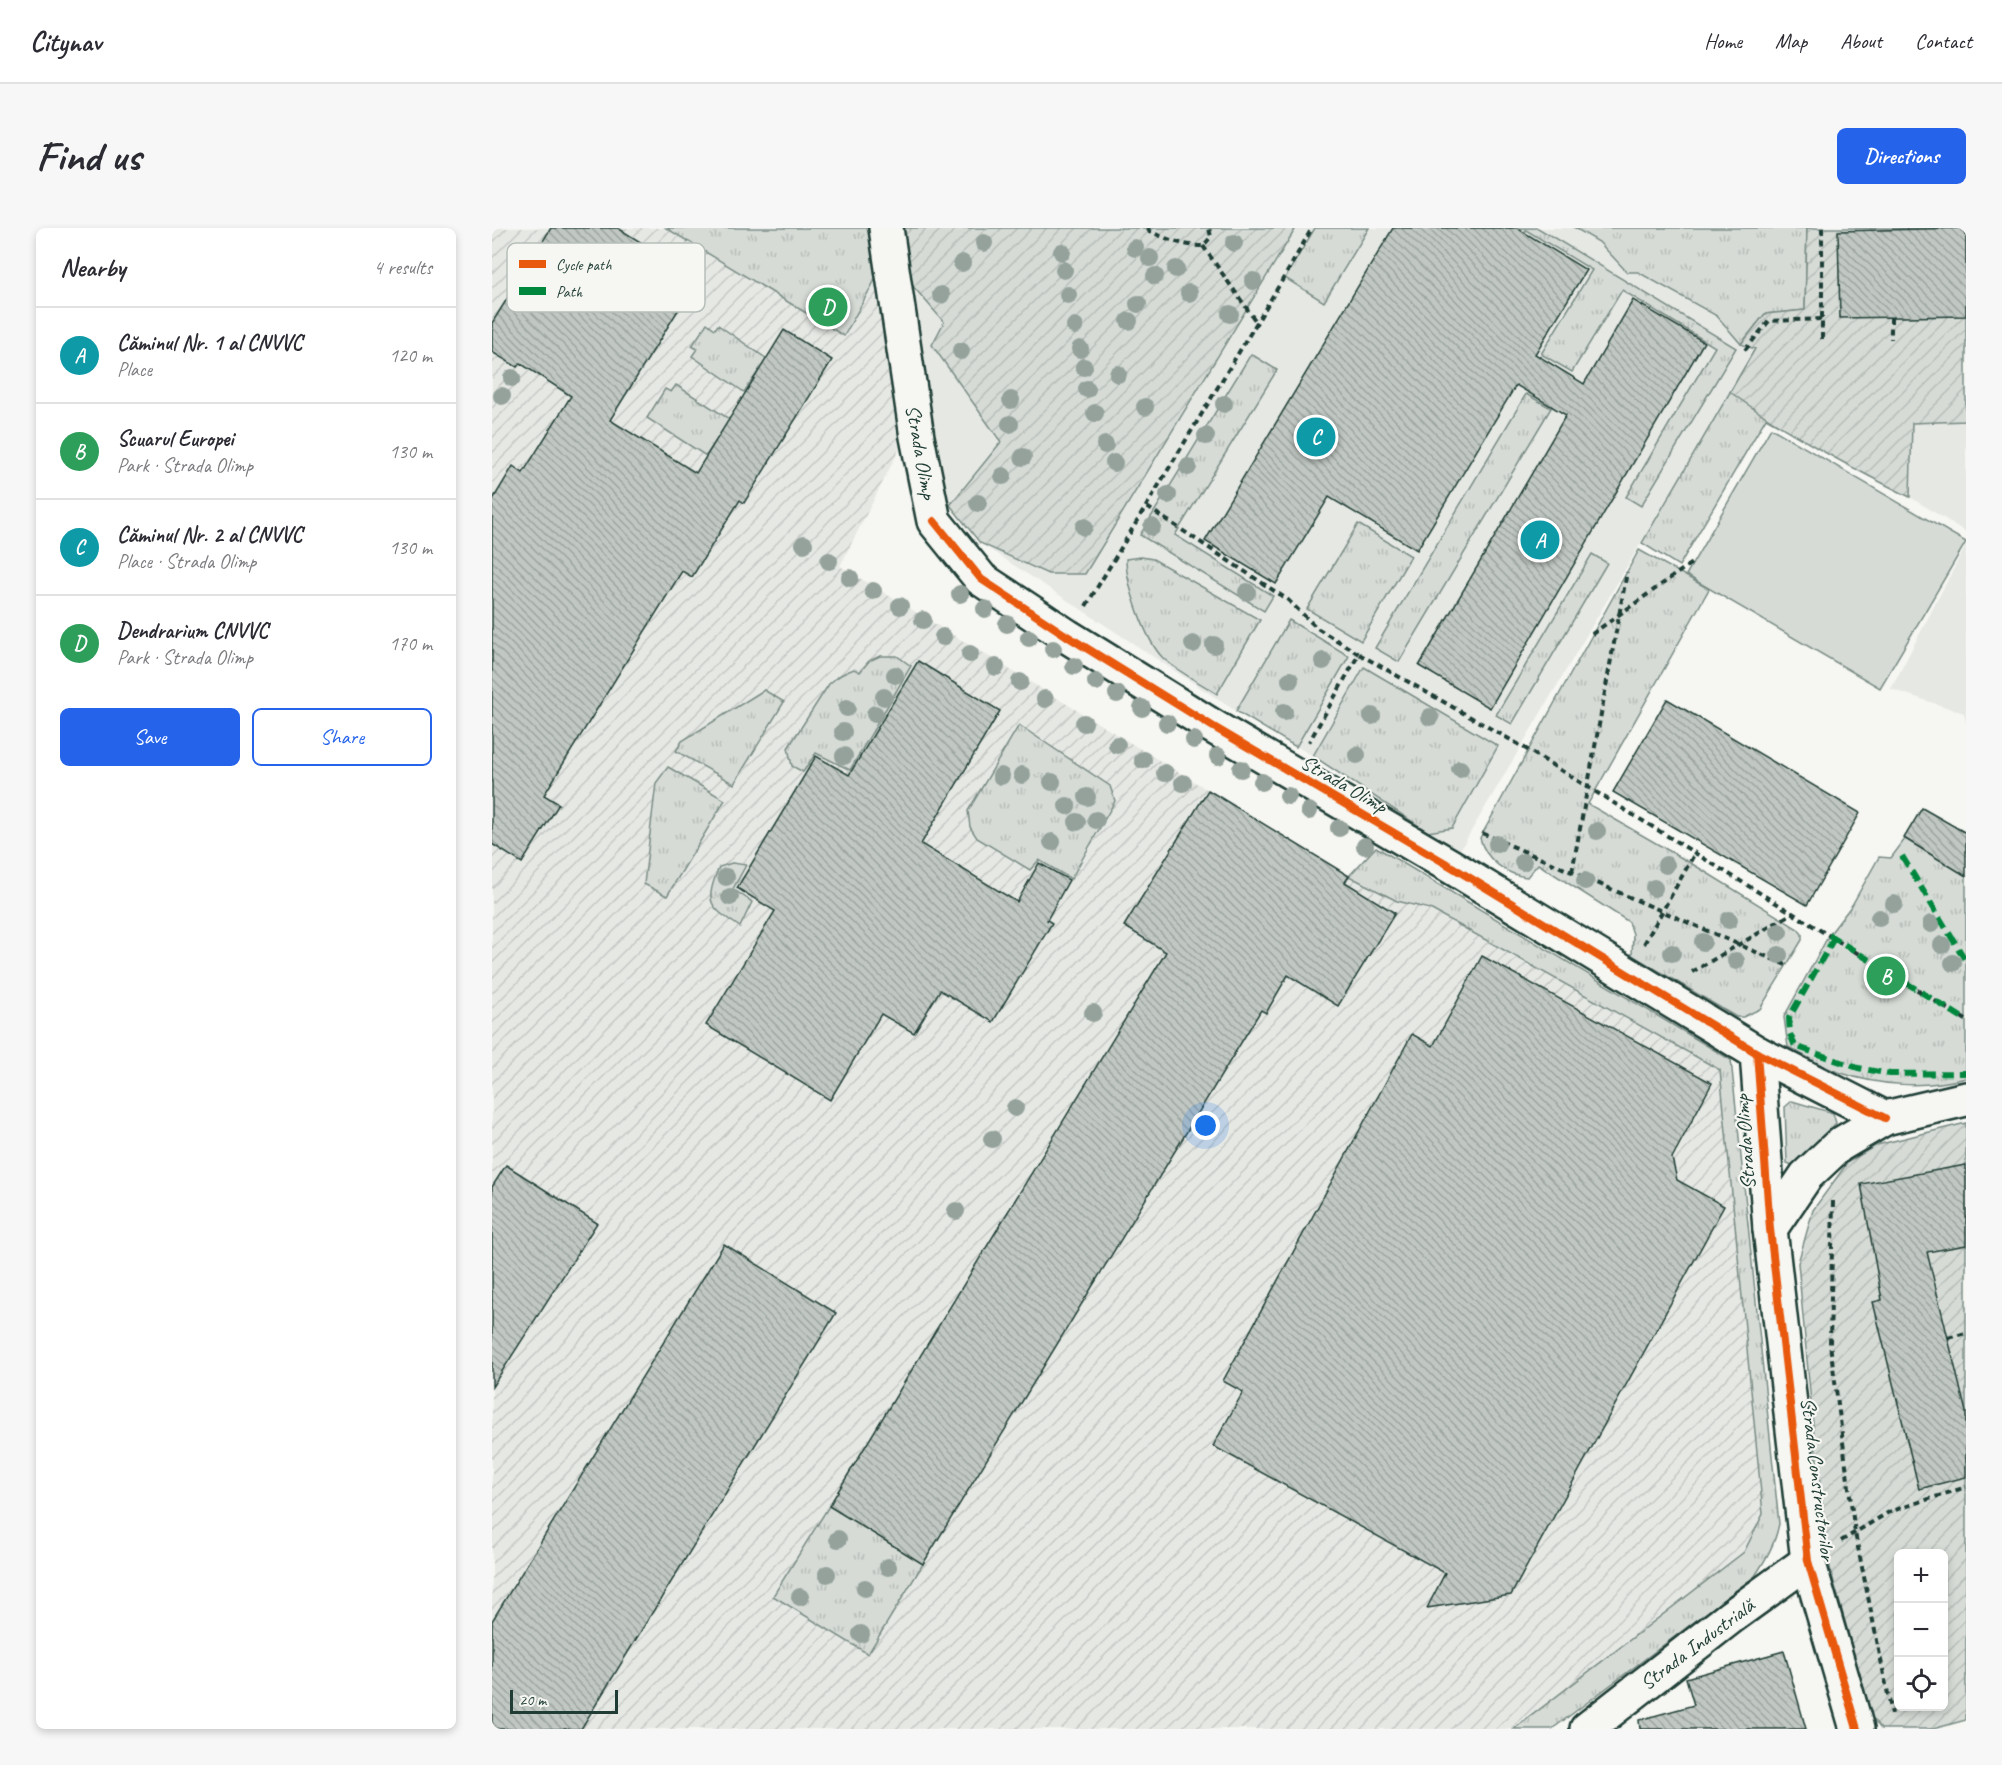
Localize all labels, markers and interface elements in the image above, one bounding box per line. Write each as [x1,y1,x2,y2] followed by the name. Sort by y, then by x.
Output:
[30,24,101,59] text: Citynav
[1704,28,1742,54] text: Home
[1775,28,1807,54] text: Map
[1840,28,1882,54] text: About
[1915,28,1972,54] text: Contact
[1837,128,1966,184] button: Directions
[36,130,141,183] text: Find us
[507,243,705,312] legend
[60,251,125,284] text: Nearby
[373,255,432,280] text: 4 results
[556,255,612,275] text: Cycle path
[556,282,583,302] text: Path
[808,284,848,329] pin: D
[117,329,302,357] text: Căminul Nr. 1 al CNVVC
[74,343,85,368] text: A
[389,343,432,368] text: 120 m
[117,357,152,382] text: Place
[900,403,942,503] street label: Strada Olimp
[1296,414,1336,460] pin: C
[117,425,234,453] text: Scuarul Europei
[74,439,85,464] text: B
[389,439,432,464] text: 130 m
[117,453,253,478] text: Park · Strada Olimp
[1520,518,1560,562] pin: A
[117,521,302,549] text: Căminul Nr. 2 al CNVVC
[75,535,84,560] text: C
[389,535,432,560] text: 130 m
[117,549,256,574] text: Place · Strada Olimp
[117,617,268,645] text: Dendrarium CNVVC
[74,631,85,656] text: D
[389,631,432,656] text: 170 m
[117,645,253,670] text: Park · Strada Olimp
[60,708,240,766] button: Save
[252,708,432,766] button: Share
[1296,749,1393,820] street label: Strada Olimp
[1866,954,1906,999] pin: B
[1729,1092,1761,1190] street label: Strada Olimp
[1191,1111,1220,1140] your location
[1795,1396,1841,1563] street label: Strada Constructorilor
[1894,1549,1948,1711] map controls
[1894,1549,1948,1603] button: +
[1635,1591,1761,1695] street label: Strada Industrială
[1894,1603,1948,1657] button: −
[1894,1657,1948,1711] button: locate
[510,1687,618,1714] scale bar
[519,1690,546,1710] text: 20 m

